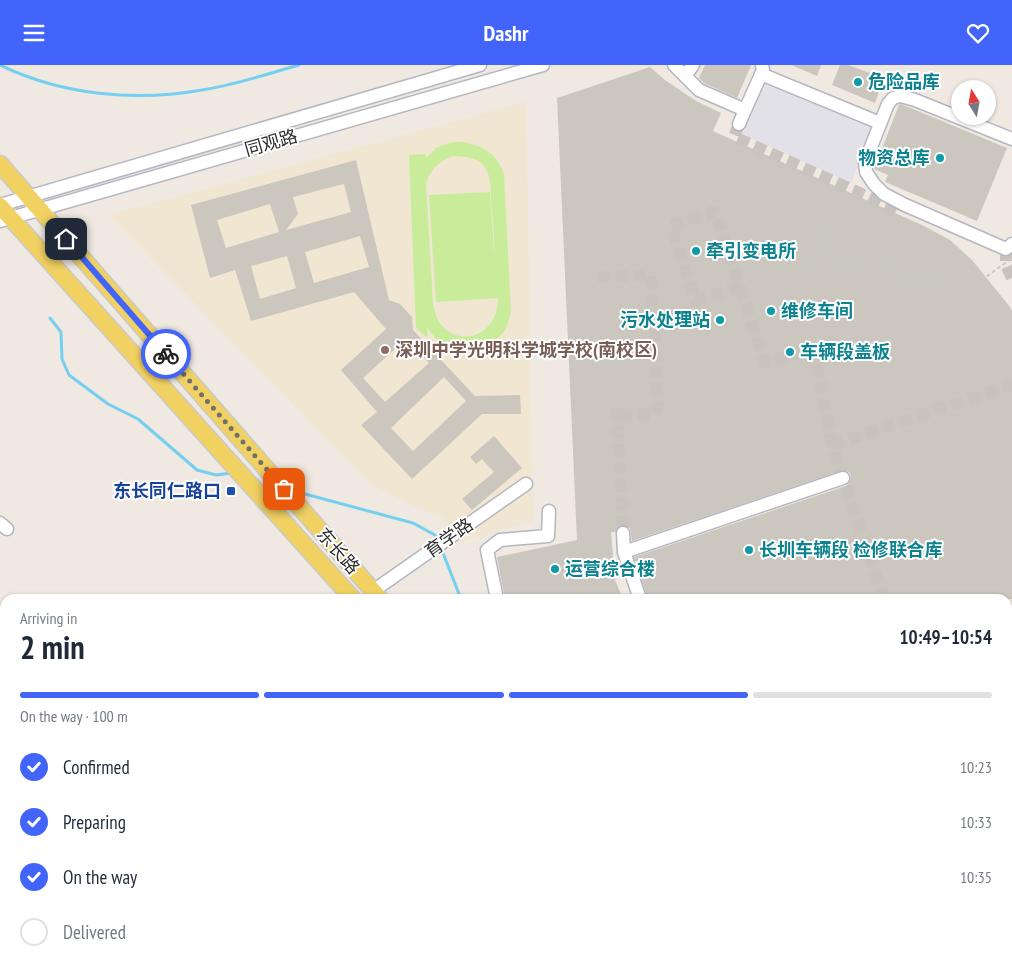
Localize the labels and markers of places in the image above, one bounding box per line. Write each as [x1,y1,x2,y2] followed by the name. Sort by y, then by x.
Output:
[868,70,940,93] place label: 危险品库
[852,76,864,88] marker: 危险品库
[858,146,930,169] place label: 物资总库
[934,152,946,164] marker: 物资总库
[45,218,87,260] pin
[706,239,796,262] place label: 牵引变电所
[690,245,702,257] marker: 牵引变电所
[781,299,853,322] place label: 维修车间
[765,305,777,317] marker: 维修车间
[620,308,710,331] place label: 污水处理站
[714,314,726,326] marker: 污水处理站
[395,338,657,361] place label: 深圳中学光明科学城学校(南校区)
[800,340,890,363] place label: 车辆段盖板
[379,344,391,356] marker: 深圳中学光明科学城学校(南校区)
[784,346,796,358] marker: 车辆段盖板
[263,468,305,510] pin
[113,479,221,502] place label: 东长同仁路口
[225,485,237,497] marker: 东长同仁路口
[759,538,943,561] place label: 长圳车辆段 检修联合库
[743,544,755,556] marker: 长圳车辆段 检修联合库
[565,557,655,580] place label: 运营综合楼
[549,563,561,575] marker: 运营综合楼

